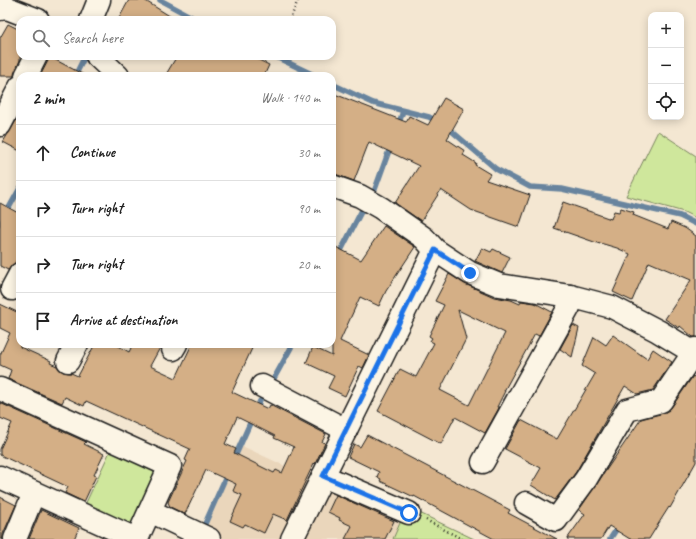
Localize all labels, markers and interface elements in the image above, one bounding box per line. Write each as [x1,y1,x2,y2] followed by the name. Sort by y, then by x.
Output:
[648,12,684,120] map controls
[648,12,684,48] button: +
[16,16,336,60] search box
[30,27,52,49] icon: search
[62,29,123,48] text: Search here
[648,48,684,84] button: −
[648,84,684,120] button: locate
[32,88,65,109] text: 2 min
[261,90,320,106] text: Walk · 140 m
[32,142,54,164] icon: ahead
[70,143,115,162] text: Continue
[298,145,320,161] text: 30 m
[32,198,54,220] icon: right
[70,199,123,218] text: Turn right
[298,201,320,217] text: 90 m
[32,254,54,276] icon: right
[70,255,123,274] text: Turn right
[298,257,320,273] text: 20 m
[461,264,479,282] route end
[32,310,54,332] icon: arrive
[70,311,177,330] text: Arrive at destination
[400,504,418,522] route start

